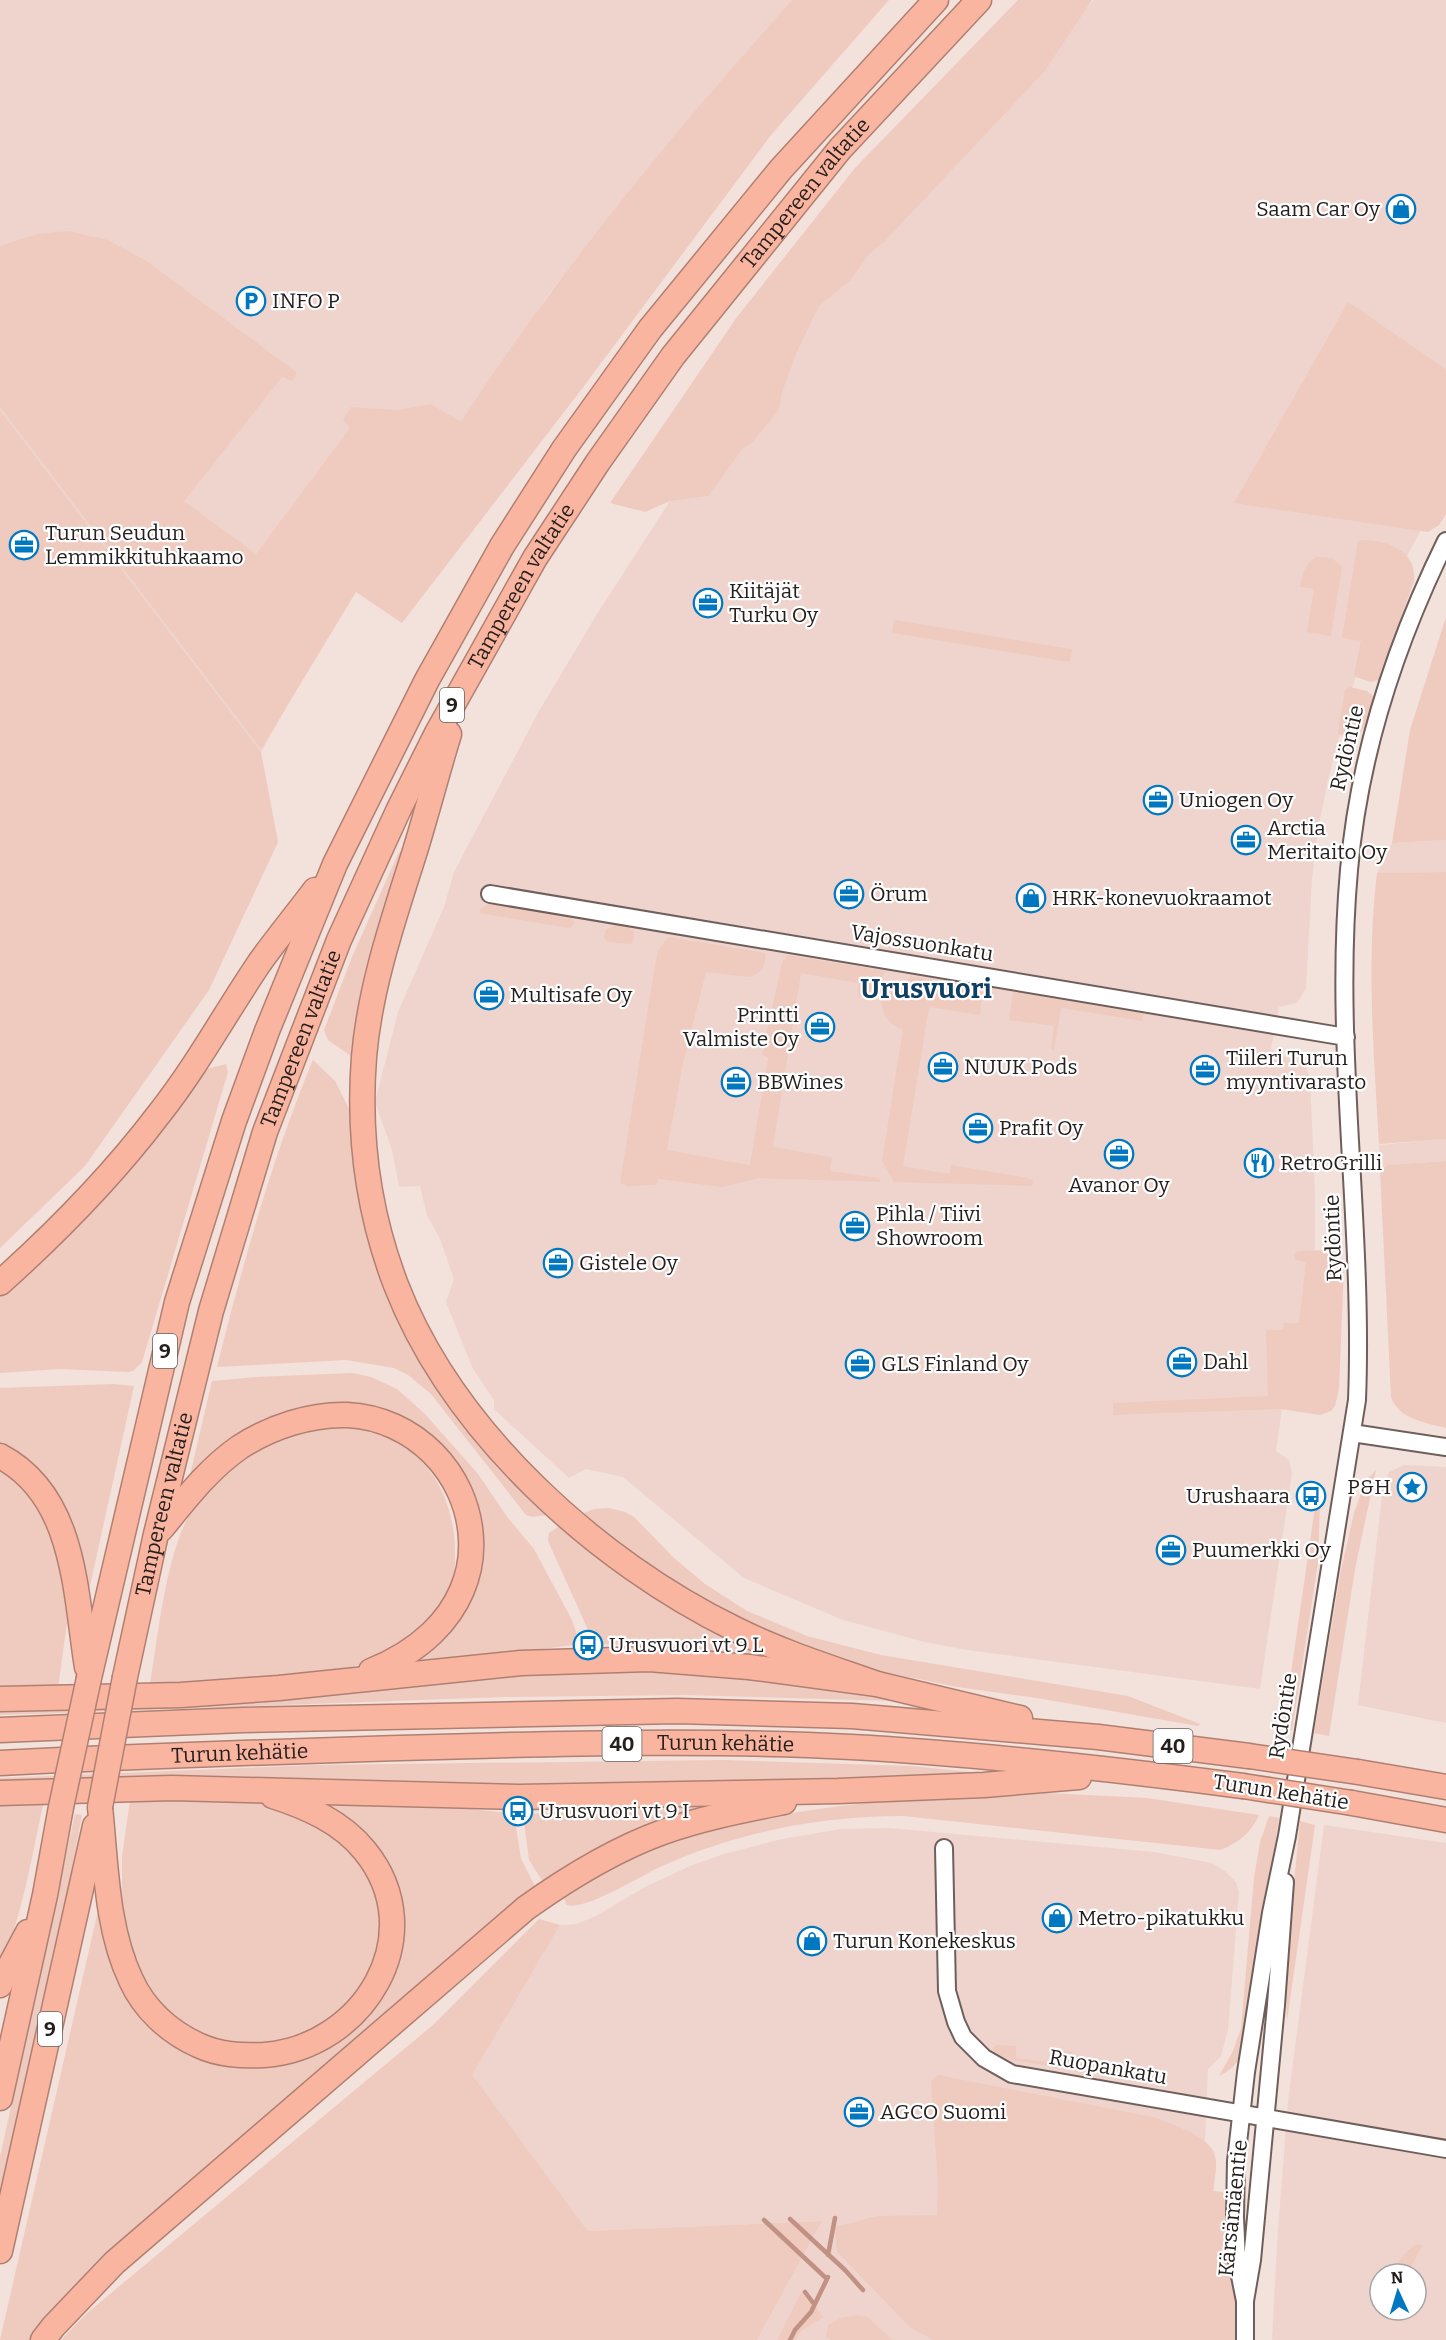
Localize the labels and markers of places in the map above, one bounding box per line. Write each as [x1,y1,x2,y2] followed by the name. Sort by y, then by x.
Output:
[1385,193,1417,225] shop icon: Saam Car Oy
[1256,196,1381,222] place label: Saam Car Oy
[235,285,267,317] parking icon: INFO P
[272,288,340,314] place label: INFO P
[45,520,244,570] place label: Turun Seudun Lemmikkituhkaamo
[8,529,40,561] office icon: Turun Seudun Lemmikkituhkaamo
[729,578,819,628] place label: Kiitäjät Turku Oy
[692,587,724,619] office icon: Kiitäjät Turku Oy
[1142,784,1174,816] office icon: Uniogen Oy
[1179,787,1294,813] place label: Uniogen Oy
[1267,815,1388,865] place label: Arctia Meritaito Oy
[1230,824,1262,856] office icon: Arctia Meritaito Oy
[833,878,865,910] office icon: Örum
[870,881,928,907] place label: Örum
[1015,882,1047,914] shop icon: HRK-konevuokraamot
[1052,885,1272,911] place label: HRK-konevuokraamot
[473,979,505,1011] office icon: Multisafe Oy
[510,982,633,1008] place label: Multisafe Oy
[683,1002,800,1052] place label: Printti Valmiste Oy
[804,1011,836,1043] office icon: Printti Valmiste Oy
[1226,1045,1366,1095] place label: Tiileri Turun myyntivarasto
[927,1051,959,1083] office icon: NUUK Pods
[964,1054,1078,1080] place label: NUUK Pods
[1189,1054,1221,1086] office icon: Tiileri Turun myyntivarasto
[720,1066,752,1098] office icon: BBWines
[757,1069,844,1095] place label: BBWines
[962,1112,994,1144] office icon: Prafit Oy
[999,1115,1084,1141] place label: Prafit Oy
[1103,1138,1135,1170] office icon: Avanor Oy
[1243,1147,1275,1179] restaurant icon: RetroGrilli
[1280,1150,1382,1176] place label: RetroGrilli
[1068,1172,1171,1198] place label: Avanor Oy
[876,1201,983,1251] place label: Pihla / Tiivi Showroom
[839,1210,871,1242] office icon: Pihla / Tiivi Showroom
[542,1247,574,1279] office icon: Gistele Oy
[579,1250,679,1276] place label: Gistele Oy
[1166,1346,1198,1378] office icon: Dahl
[844,1348,876,1380] office icon: GLS Finland Oy
[1203,1349,1248,1375] place label: Dahl
[881,1351,1030,1377] place label: GLS Finland Oy
[1396,1471,1428,1503] place icon: P&H
[1347,1474,1391,1500] place label: P&H
[1295,1480,1327,1512] bus stop icon: Urushaara
[1186,1483,1291,1509] place label: Urushaara
[1155,1534,1187,1566] office icon: Puumerkki Oy
[1192,1537,1332,1563] place label: Puumerkki Oy
[572,1629,604,1661] bus stop icon: Urusvuori vt 9 L
[609,1632,764,1658] place label: Urusvuori vt 9 L
[502,1795,534,1827] bus stop icon: Urusvuori vt 9 I
[539,1798,689,1824] place label: Urusvuori vt 9 I
[1041,1902,1073,1934] shop icon: Metro-pikatukku
[1078,1905,1244,1931] place label: Metro-pikatukku
[796,1925,828,1957] shop icon: Turun Konekeskus
[833,1928,1016,1954] place label: Turun Konekeskus
[843,2096,875,2128] office icon: AGCO Suomi
[880,2099,1006,2125] place label: AGCO Suomi

